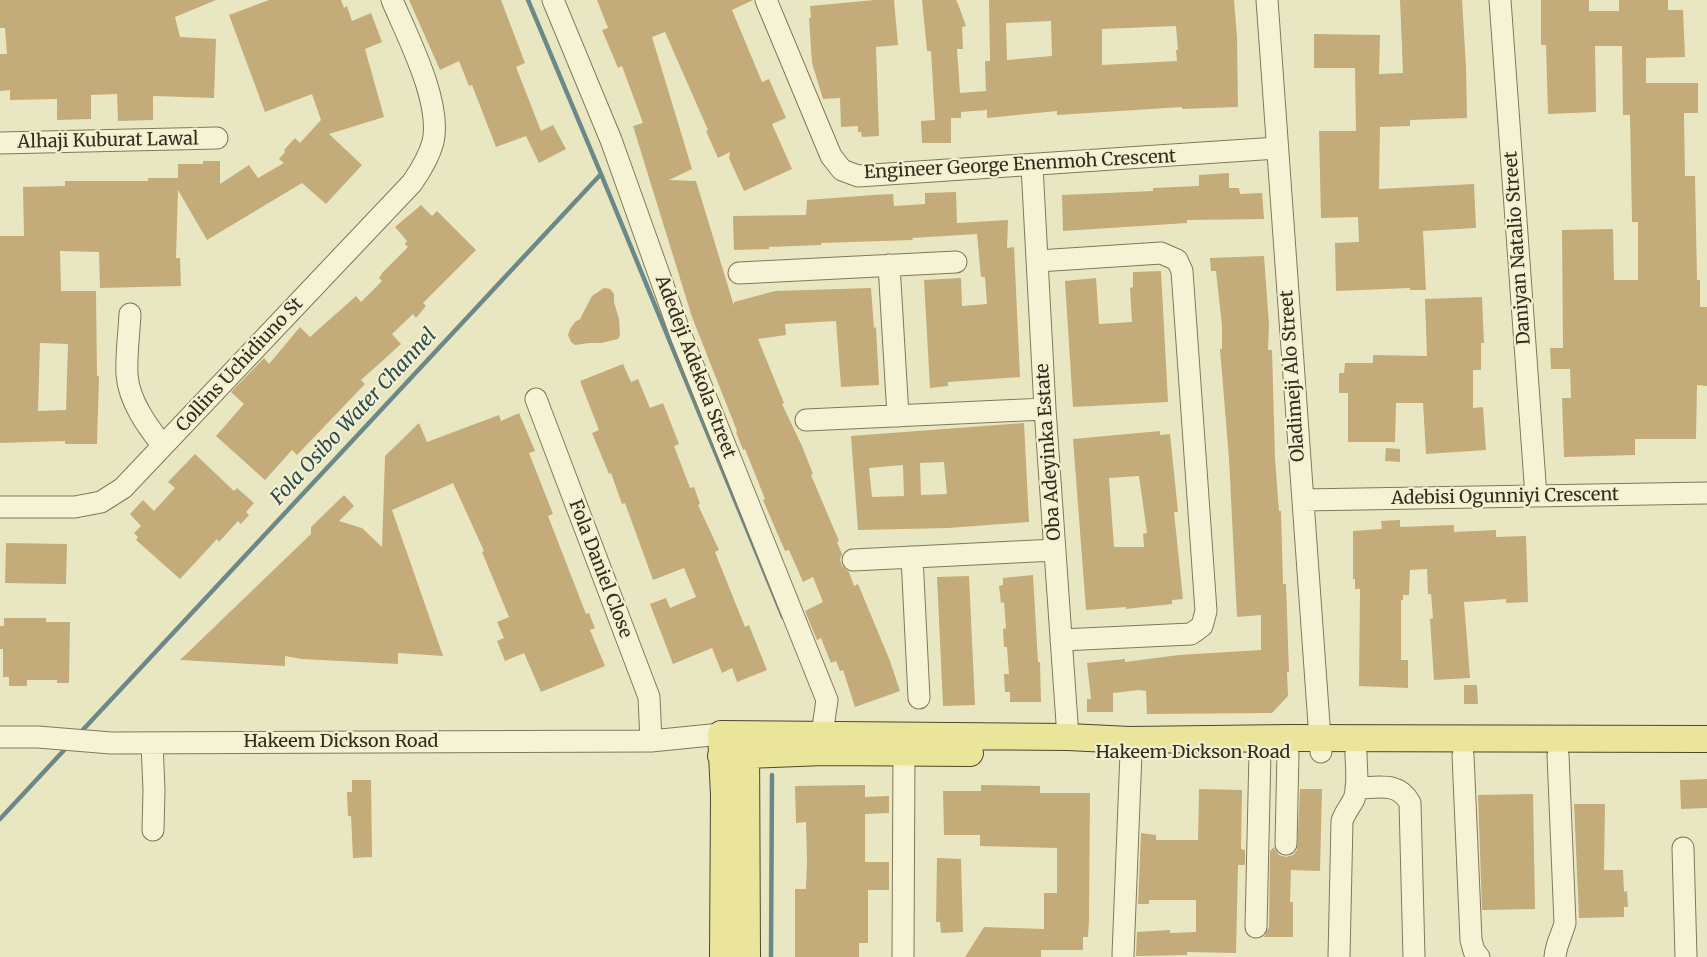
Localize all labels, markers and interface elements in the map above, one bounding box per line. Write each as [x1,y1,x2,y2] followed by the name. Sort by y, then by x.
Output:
[17,129,199,153] street label: Alhaji Kuburat Lawal
[863,146,1177,184] street label: Engineer George Enenmoh Crescent
[1500,150,1536,346] street label: Daniyan Natalio Street
[650,272,740,462] street label: Adedeji Adekola Street
[1276,289,1310,463] street label: Oladimeji Alo Street
[172,293,308,437] street label: Collins Uchidiuno St
[266,324,442,510] water label: Fola Osibo Water Channel
[1032,363,1066,541] street label: Oba Adeyinka Estate
[1391,484,1619,510] street label: Adebisi Ogunniyi Crescent
[564,497,636,641] street label: Fola Daniel Close
[244,731,438,753] street label: Hakeem Dickson Road
[1096,742,1290,764] street label: Hakeem Dickson Road

